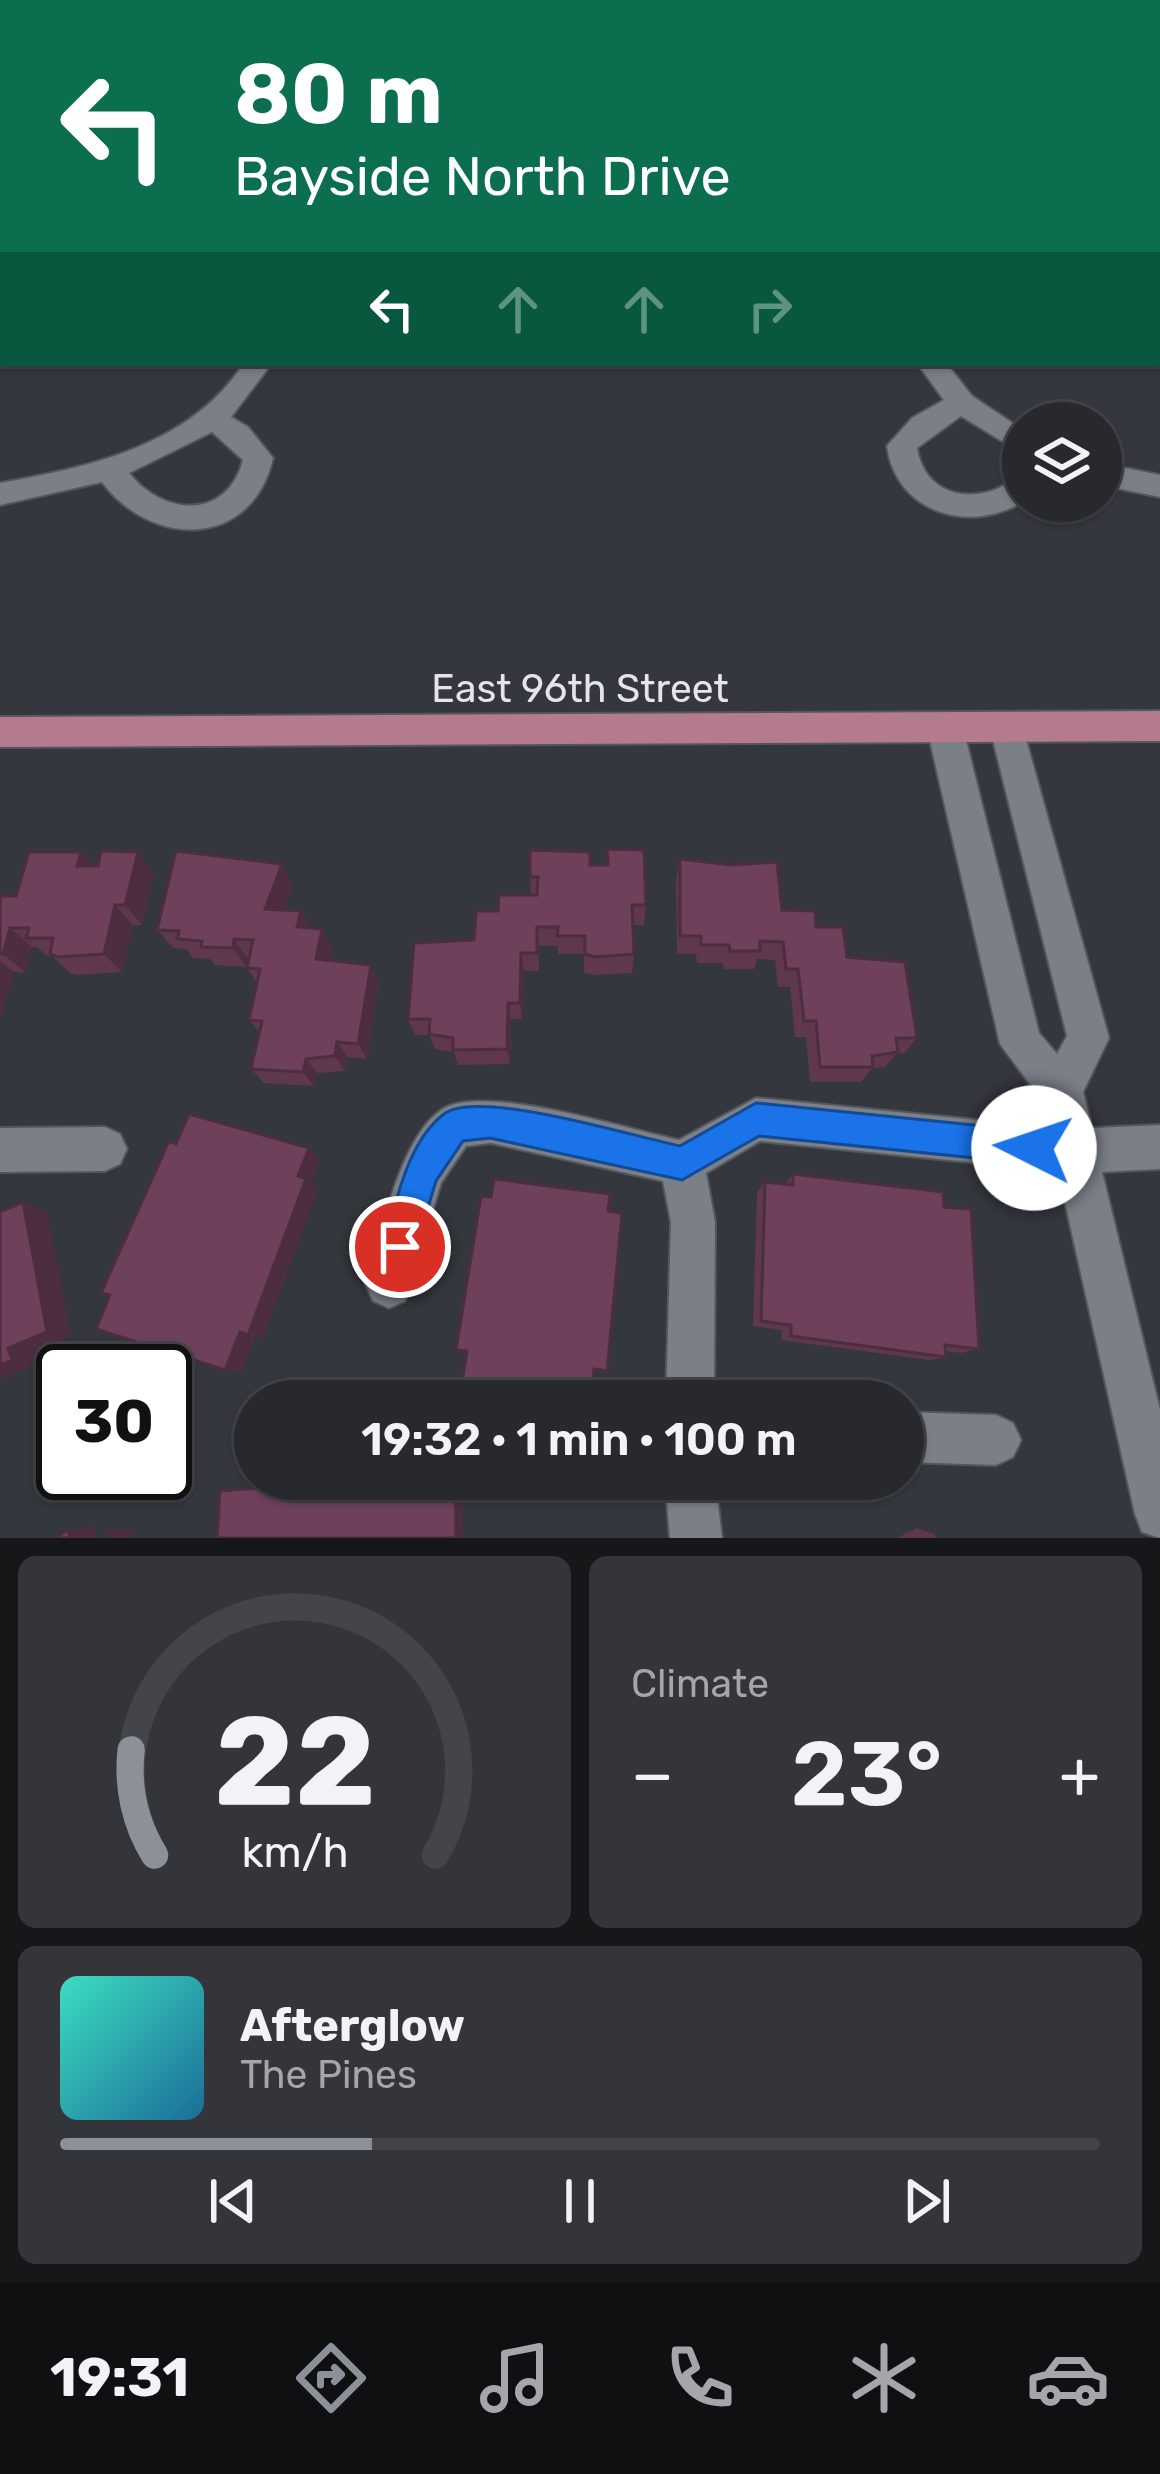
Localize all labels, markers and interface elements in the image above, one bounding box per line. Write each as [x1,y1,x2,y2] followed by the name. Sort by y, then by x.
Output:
[234,44,443,144] text: 80 m
[36,48,192,204] icon: left
[234,145,731,209] text: Bayside North Drive
[359,276,425,342] icon: left
[485,276,551,342] icon: ahead
[611,276,677,342] icon: ahead
[737,276,803,342] icon: right
[1002,402,1122,522] map controls
[1002,402,1122,522] button: layers
[431,666,729,712] street label: East 96th Street
[971,1085,1097,1211] position arrow
[349,1196,451,1298] pin
[367,1214,433,1280] icon: arrive
[36,1344,192,1500] speed limit sign: 30
[361,1413,797,1466] text: 19:32 · 1 min · 100 m
[631,1661,769,1707] text: Climate
[213,1687,376,1835] text: 22
[791,1721,942,1828] text: 23°
[631,1735,674,1814] text: −
[1059,1735,1100,1814] text: +
[241,1827,348,1878] text: km/h
[240,1999,465,2052] text: Afterglow
[240,2052,417,2098] text: The Pines
[200,2168,266,2234] icon: previous
[547,2168,613,2234] icon: pause
[894,2168,960,2234] icon: next
[289,2336,373,2420] icon: directions
[473,2336,557,2420] icon: music
[658,2336,742,2420] icon: phone
[842,2336,926,2420] icon: climate
[1026,2336,1110,2420] icon: car
[50,2346,189,2410] text: 19:31

